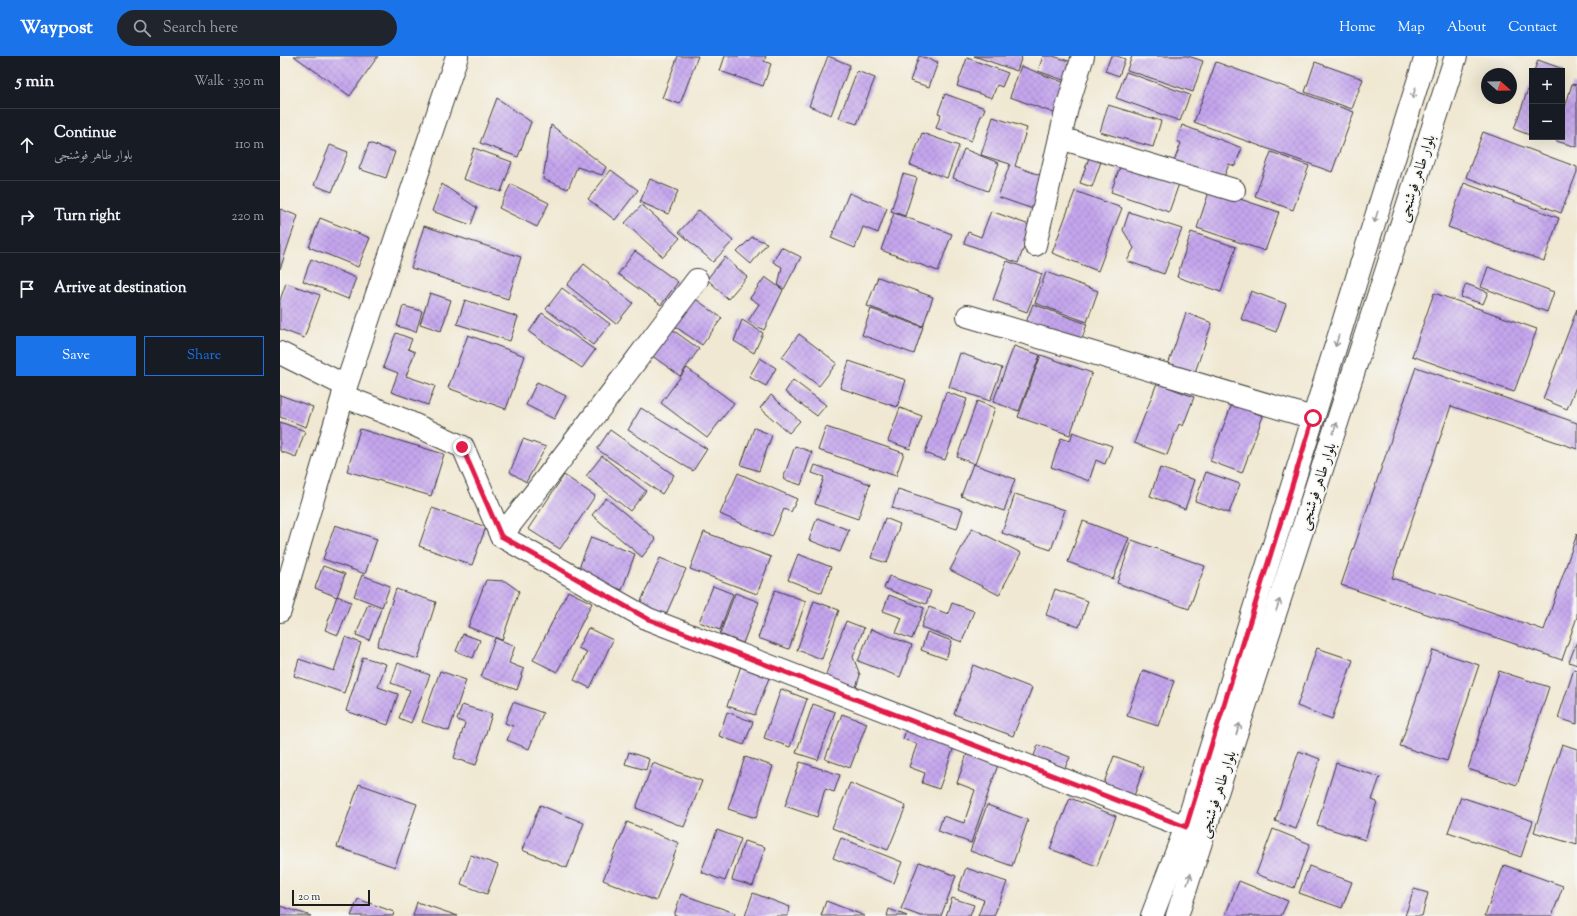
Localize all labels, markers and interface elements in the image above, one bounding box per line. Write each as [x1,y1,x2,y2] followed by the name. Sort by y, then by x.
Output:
[117,10,397,46] search box
[20,15,93,42] text: Waypost
[131,17,153,39] icon: search
[163,18,238,39] text: Search here
[1339,18,1376,38] text: Home
[1398,18,1425,38] text: Map
[1447,18,1486,38] text: About
[1508,18,1557,38] text: Contact
[1481,68,1517,104] north arrow
[1529,68,1565,140] map controls
[1529,68,1565,104] button: +
[16,70,54,94] text: 5 min
[194,73,264,91] text: Walk · 330 m
[1410,87,1418,99] one-way arrow
[1529,104,1565,140] button: −
[54,123,116,144] text: Continue
[1393,132,1441,225] street label: بلوار طاهر فوشنجی
[16,134,38,156] icon: ahead
[235,136,264,154] text: 110 m
[54,147,133,165] text: بلوار طاهر فوشنجی
[16,206,38,228] icon: right
[54,206,120,227] text: Turn right
[231,208,264,226] text: 220 m
[1372,211,1379,224] one-way arrow
[16,278,38,300] icon: arrive
[54,278,187,299] text: Arrive at destination
[1333,335,1340,348] one-way arrow
[16,336,136,376] button: Save
[144,336,264,376] button: Share
[1304,409,1322,427] route start
[1332,422,1340,434] one-way arrow
[453,438,471,456] route end
[1294,440,1342,533] street label: بلوار طاهر فوشنجی
[1275,599,1282,612] one-way arrow
[1235,722,1242,735] one-way arrow
[1194,748,1242,841] street label: بلوار طاهر فوشنجی
[1186,873,1193,886] one-way arrow
[292,888,370,907] scale bar
[298,889,320,905] text: 20 m

